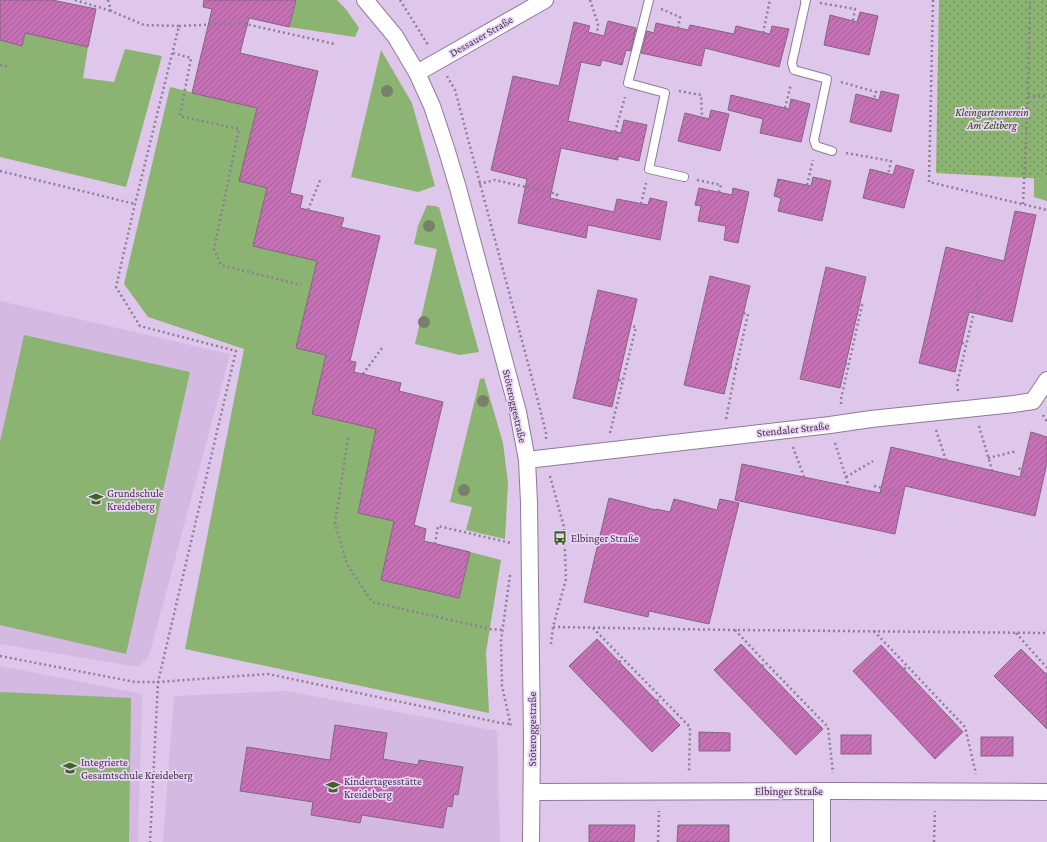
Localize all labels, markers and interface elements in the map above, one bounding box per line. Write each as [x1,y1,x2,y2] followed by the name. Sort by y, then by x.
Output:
[447,13,515,59] street label: Dessauer Straße
[955,106,1029,132] park label: Kleingartenverein Am Zeltberg
[500,368,529,444] street label: Stöteroggestraße
[756,419,830,439] street label: Stendaler Straße
[107,487,164,513] place label: Grundschule Kreideberg
[88,491,104,507] school or university icon: Grundschule Kreideberg
[552,530,568,546] bus stop icon: Elbinger Straße
[571,532,639,545] place label: Elbinger Straße
[526,691,539,766] street label: Stöteroggestraße
[81,756,193,782] place label: Integrierte Gesamtschule Kreideberg
[62,760,78,776] school or university icon: Integrierte Gesamtschule Kreideberg
[344,775,422,801] place label: Kindertagesstätte Kreideberg
[325,779,341,795] school or university icon: Kindertagesstätte Kreideberg
[755,785,823,798] street label: Elbinger Straße

